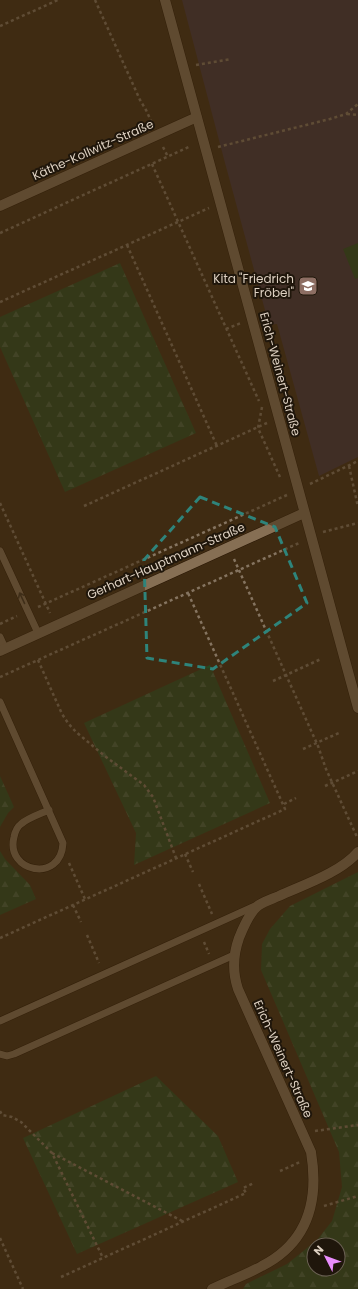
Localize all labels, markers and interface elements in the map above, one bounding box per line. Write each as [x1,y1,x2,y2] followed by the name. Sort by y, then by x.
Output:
[29,115,156,184] street label: Käthe-Kollwitz-Straße
[213,270,294,301] place label: Kita "Friedrich Fröbel"
[297,275,319,297] school or university icon: Kita "Friedrich Fröbel"
[256,310,305,438] street label: Erich-Weinert-Straße
[84,518,247,603] street label: Gerhart-Hauptmann-Straße
[18,592,25,604] one-way arrow
[250,997,317,1120] street label: Erich-Weinert-Straße
[306,1237,346,1277] north arrow
[310,1242,327,1259] text: N

